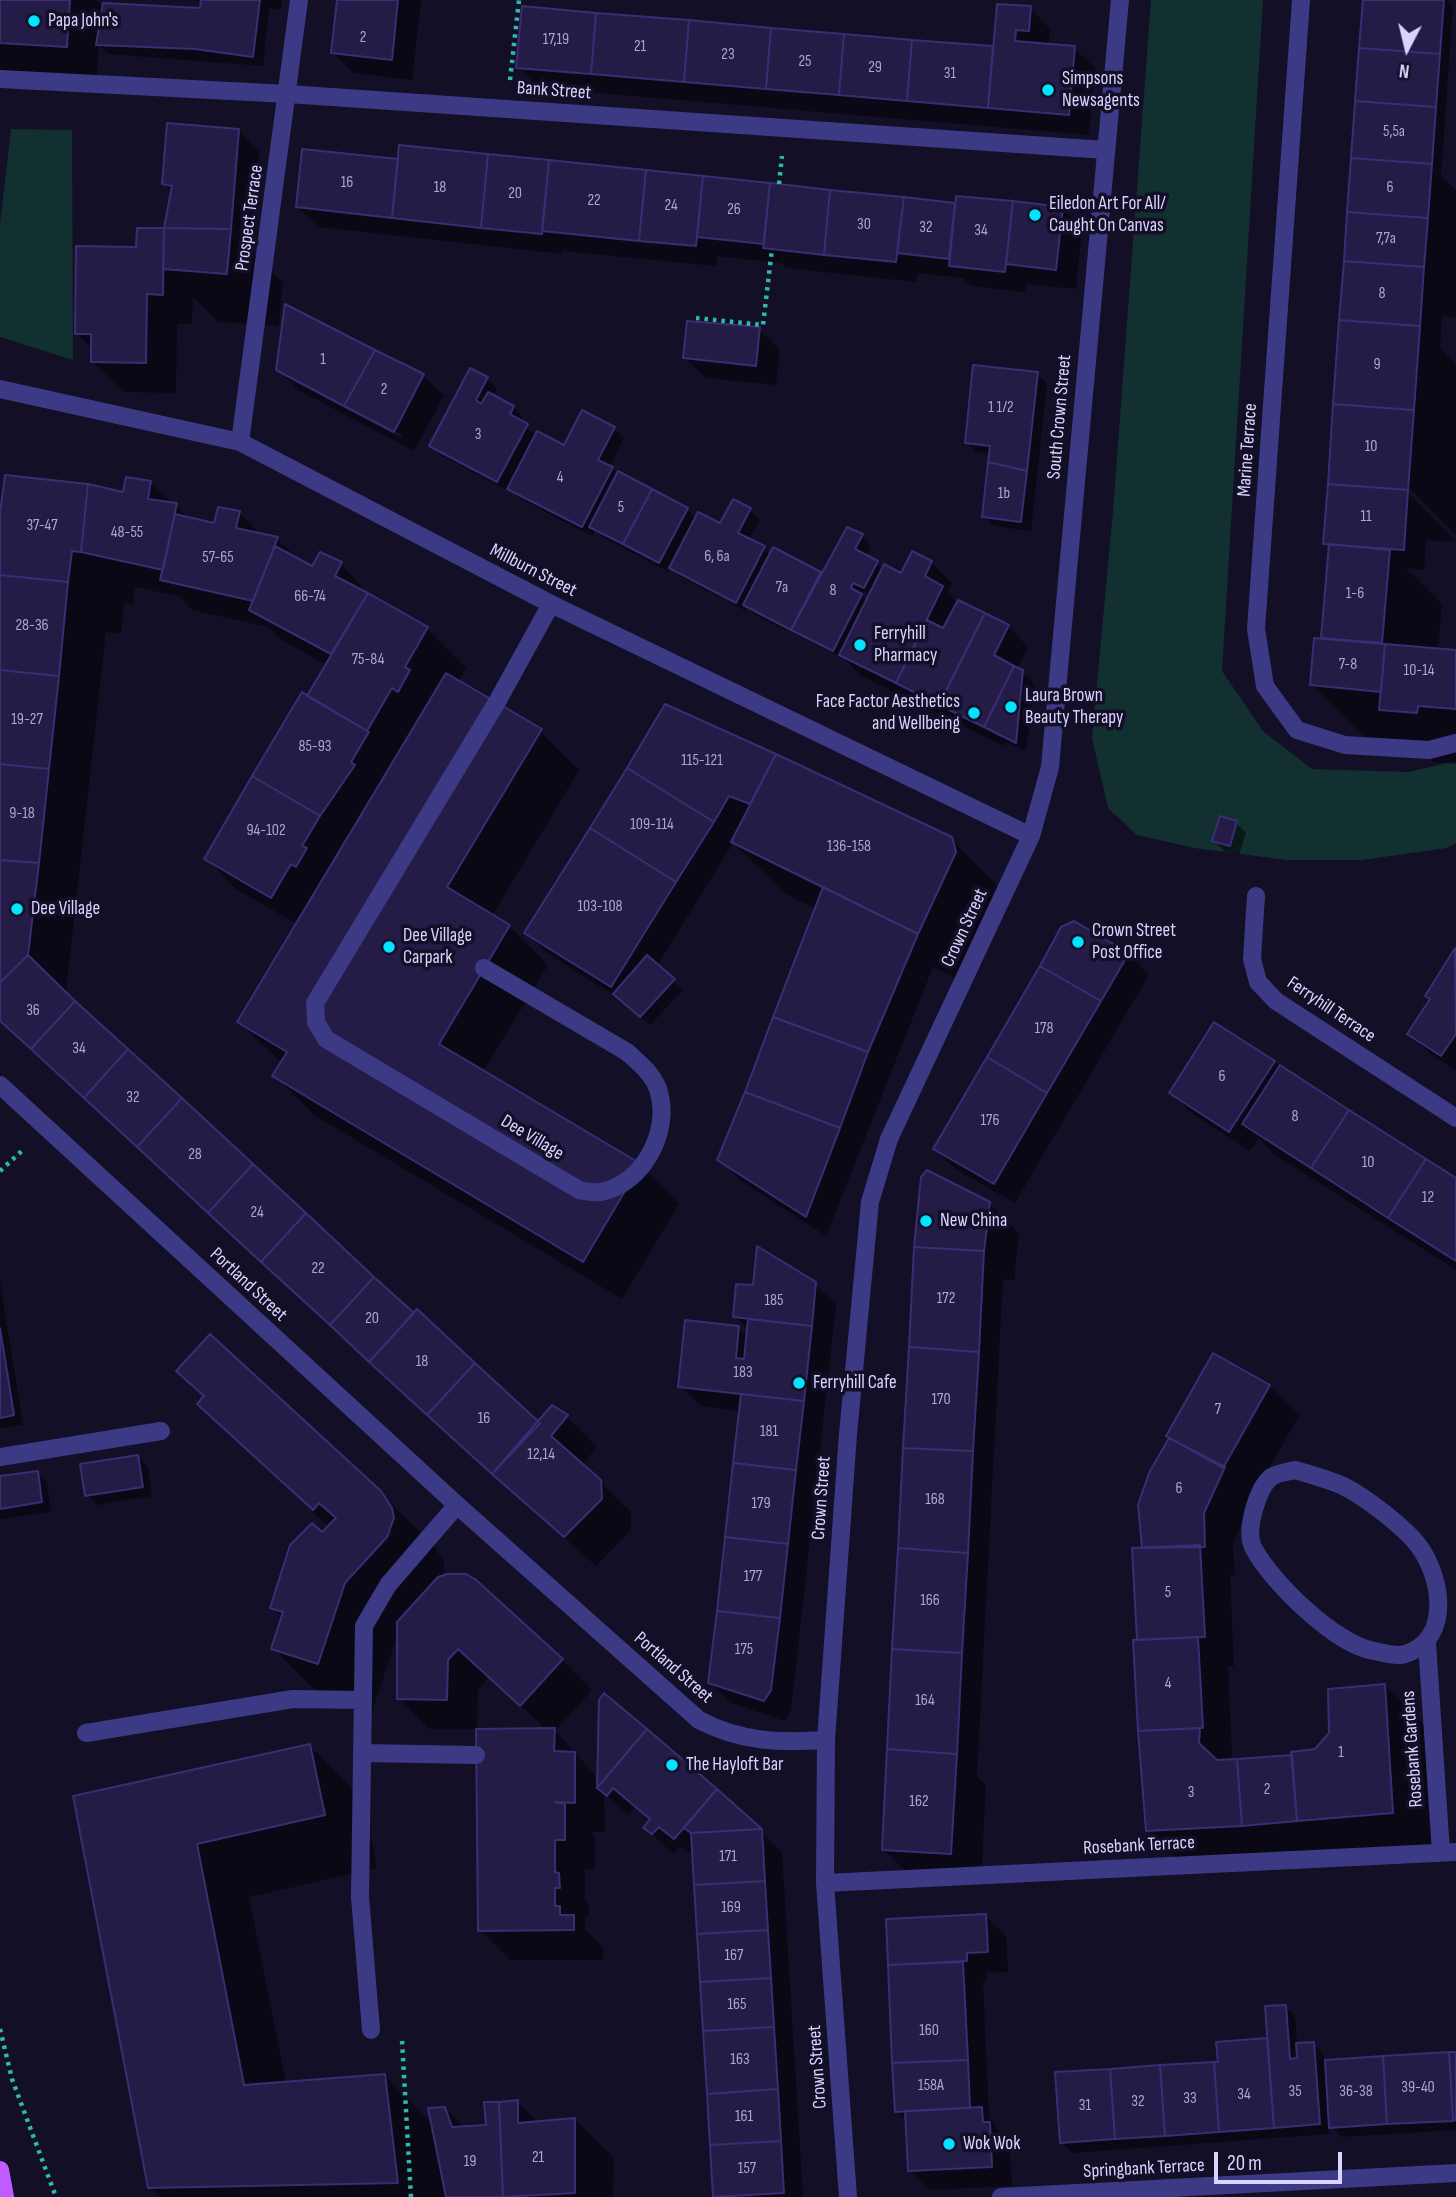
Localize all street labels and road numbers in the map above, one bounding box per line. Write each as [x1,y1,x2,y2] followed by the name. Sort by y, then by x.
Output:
[516,77,592,105] street label: Bank Street
[231,164,269,272] street label: Prospect Terrace
[1043,354,1077,480] street label: South Crown Street
[1233,403,1263,497] street label: Marine Terrace
[486,539,580,603] street label: Millburn Street
[937,885,993,971] street label: Crown Street
[1282,972,1380,1048] street label: Ferryhill Terrace
[496,1110,568,1166] street label: Dee Village
[205,1243,291,1327] street label: Portland Street
[808,1455,836,1541] street label: Crown Street
[629,1627,717,1709] street label: Portland Street
[1398,1690,1428,1808] street label: Rosebank Gardens
[1083,1832,1195,1860] street label: Rosebank Terrace
[804,2024,832,2110] street label: Crown Street
[1083,2154,1205,2184] street label: Springbank Terrace

